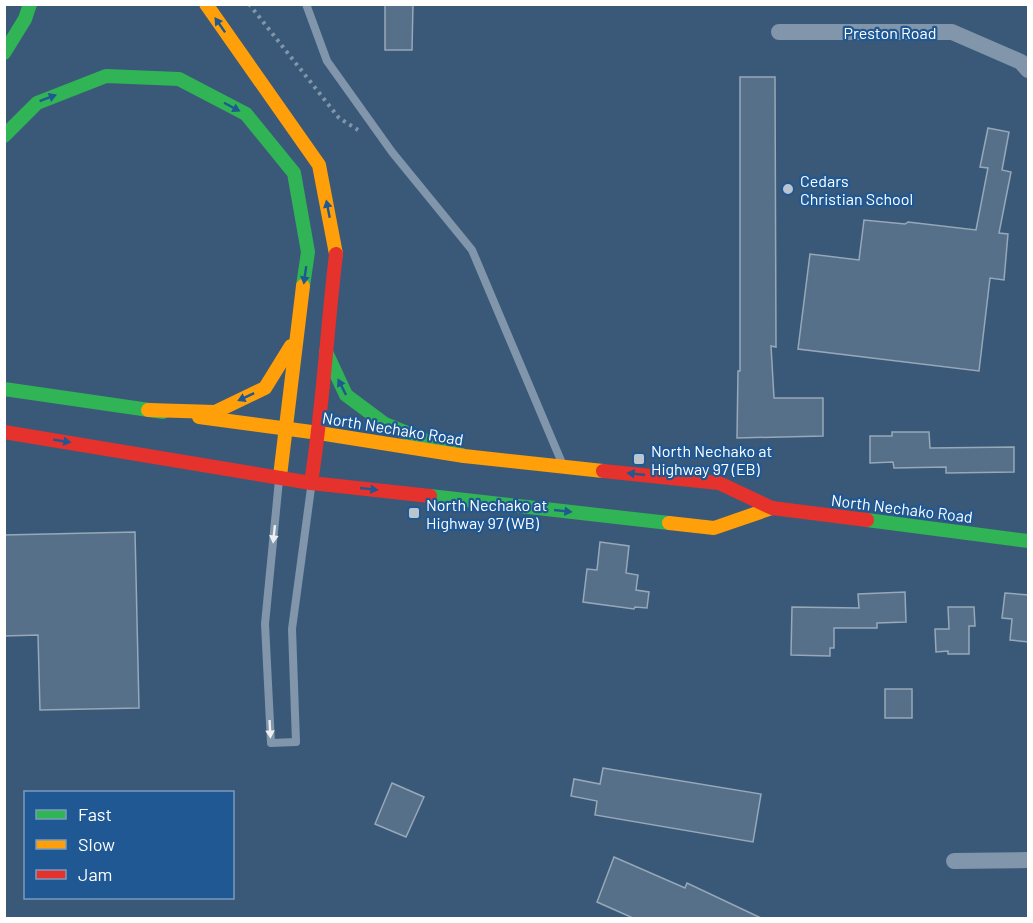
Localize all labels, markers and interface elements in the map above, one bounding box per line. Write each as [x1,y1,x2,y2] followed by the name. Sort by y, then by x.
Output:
[214,17,226,33] one-way arrow
[844,23,936,42] street label: Preston Road
[39,93,57,103] one-way arrow
[223,102,240,112] one-way arrow
[800,171,913,208] place label: Cedars Christian School
[781,182,795,196] marker: Cedars Christian School
[323,199,332,218] one-way arrow
[300,265,309,284] one-way arrow
[338,378,347,395] one-way arrow
[237,393,254,402] one-way arrow
[321,407,465,449] street label: North Nechako Road
[53,437,72,446] one-way arrow
[651,441,772,478] place label: North Nechako at Highway 97 (EB)
[632,452,646,466] marker: North Nechako at Highway 97 (EB)
[626,469,645,479] one-way arrow
[360,485,379,494] one-way arrow
[830,490,974,526] street label: North Nechako Road
[426,495,547,532] place label: North Nechako at Highway 97 (WB)
[407,506,421,520] marker: North Nechako at Highway 97 (WB)
[554,506,573,516] one-way arrow
[269,525,279,544] one-way arrow
[266,719,275,738] one-way arrow
[24,791,234,899] legend
[78,803,112,825] text: Fast
[78,833,115,855] text: Slow
[78,863,112,885] text: Jam

